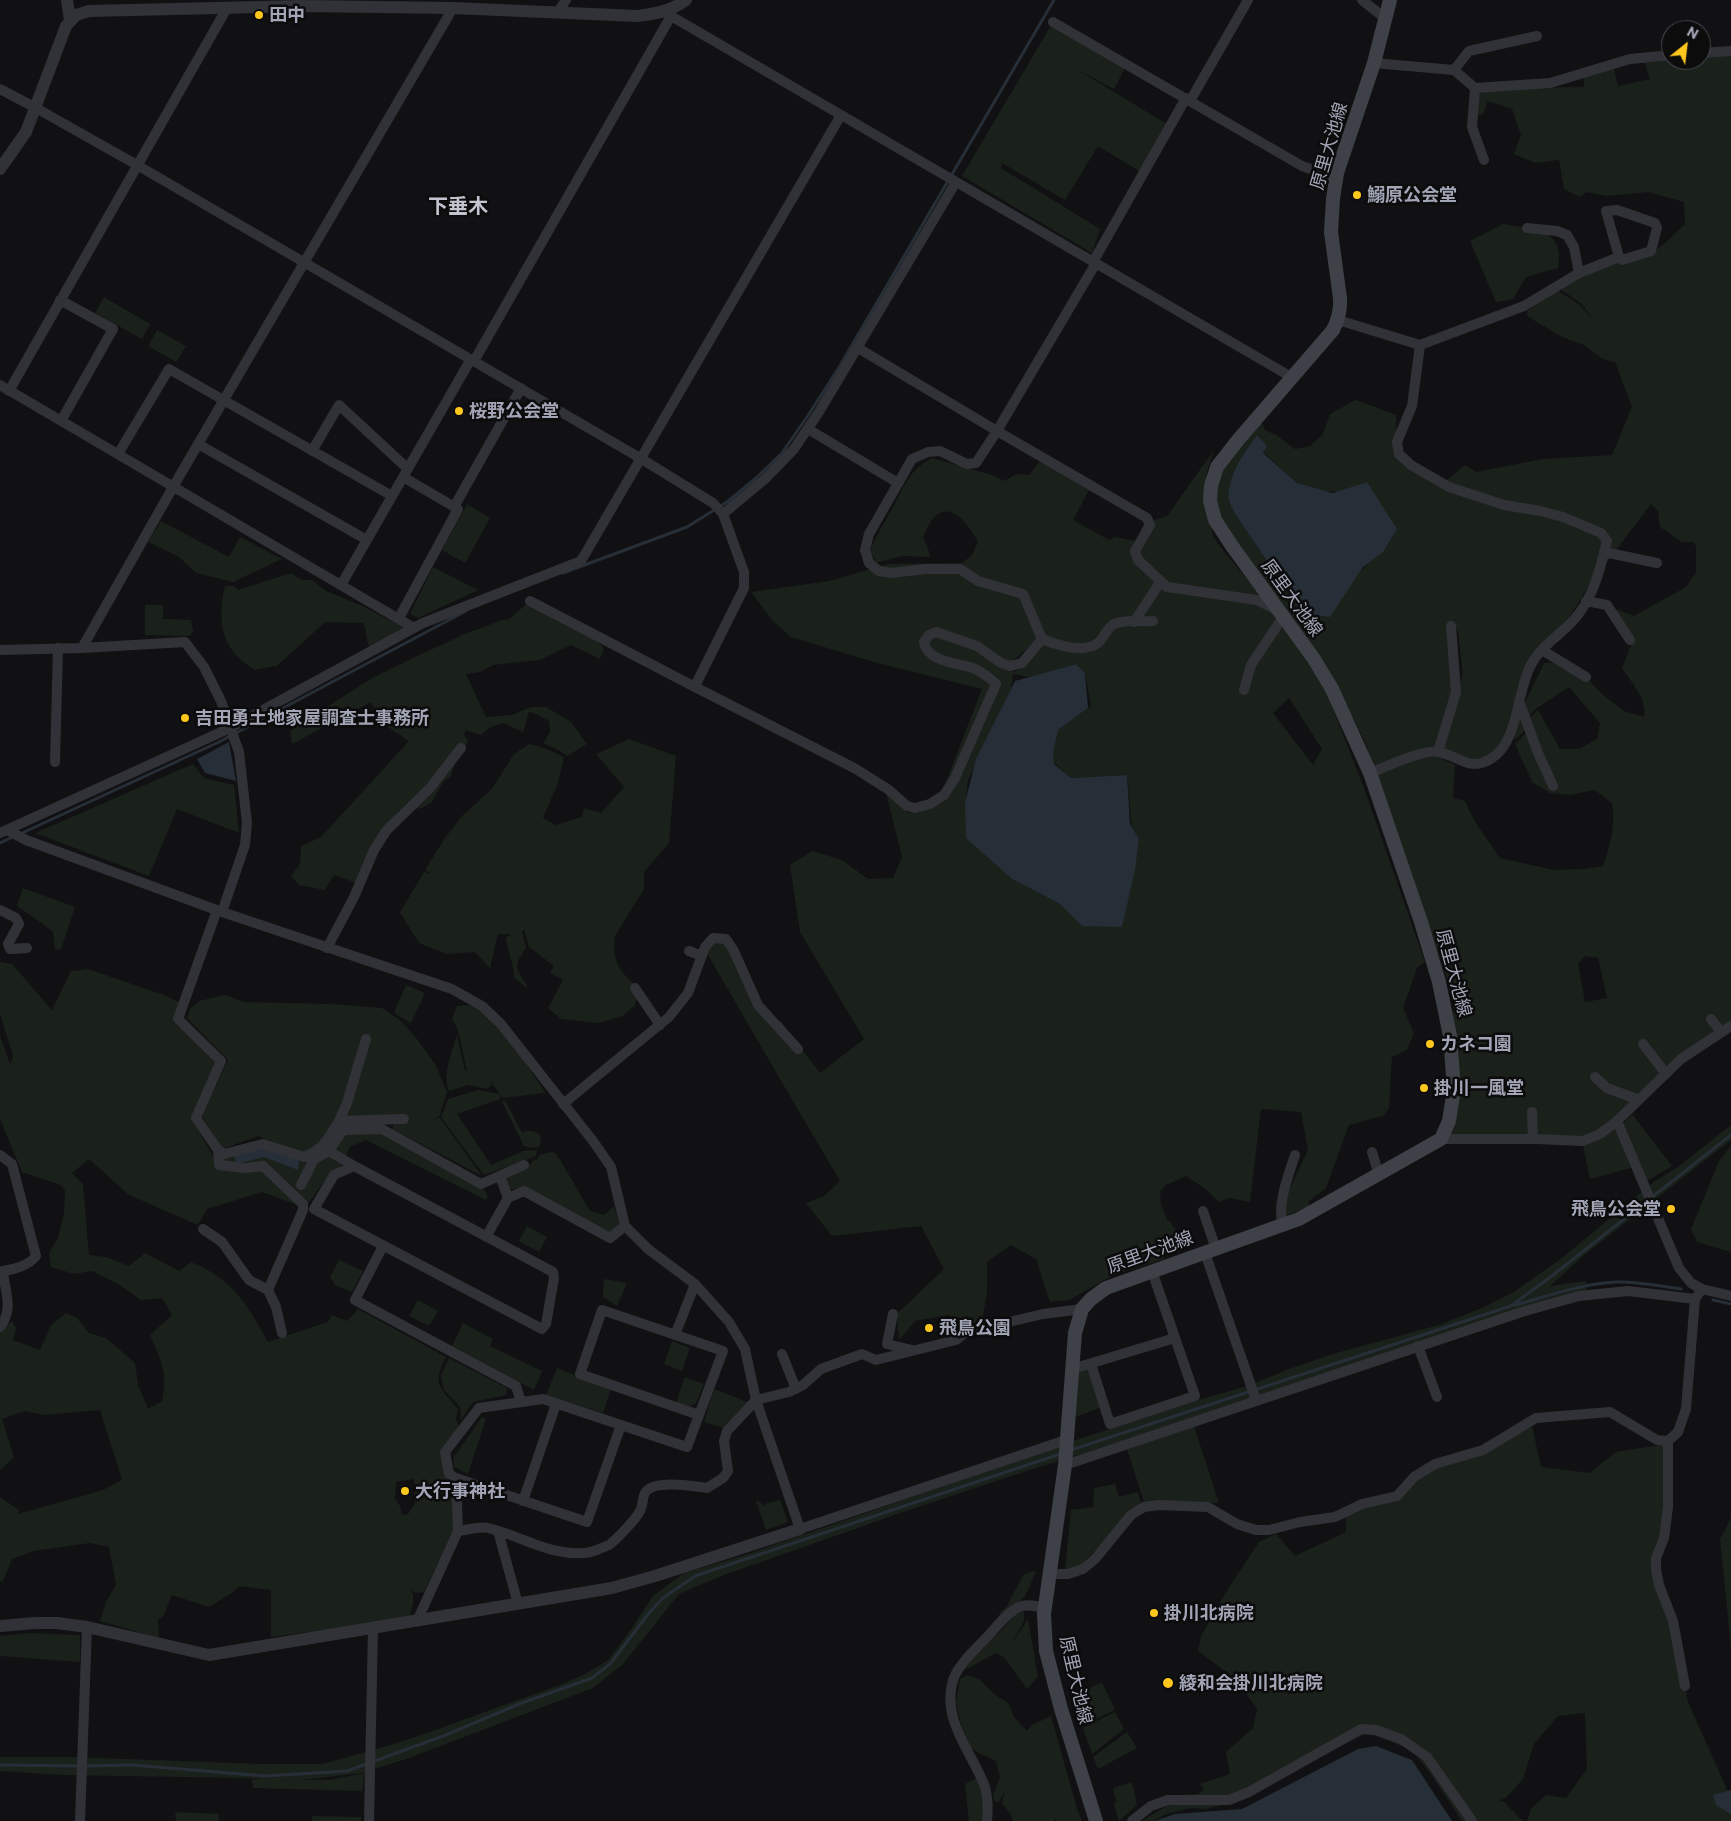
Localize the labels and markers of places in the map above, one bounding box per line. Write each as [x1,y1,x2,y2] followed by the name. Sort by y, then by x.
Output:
[269,4,305,26] place label: 田中
[253,9,265,21] marker: 田中
[1367,184,1457,206] place label: 鰯原公会堂
[1351,189,1363,201] marker: 鰯原公会堂
[469,400,559,422] place label: 桜野公会堂
[453,405,465,417] marker: 桜野公会堂
[195,707,429,729] place label: 吉田勇土地家屋調査士事務所
[179,712,191,724] marker: 吉田勇土地家屋調査士事務所
[1440,1033,1512,1055] place label: カネコ園
[1424,1038,1436,1050] marker: カネコ園
[1434,1077,1524,1099] place label: 掛川一風堂
[1418,1082,1430,1094] marker: 掛川一風堂
[1571,1198,1661,1220] place label: 飛鳥公会堂
[1665,1203,1677,1215] marker: 飛鳥公会堂
[939,1317,1011,1339] place label: 飛鳥公園
[923,1322,935,1334] marker: 飛鳥公園
[415,1480,505,1502] place label: 大行事神社
[399,1485,411,1497] marker: 大行事神社
[1164,1602,1254,1624] place label: 掛川北病院
[1148,1607,1160,1619] marker: 掛川北病院
[1179,1672,1323,1694] place label: 綾和会掛川北病院
[1161,1676,1175,1690] marker: 綾和会掛川北病院

